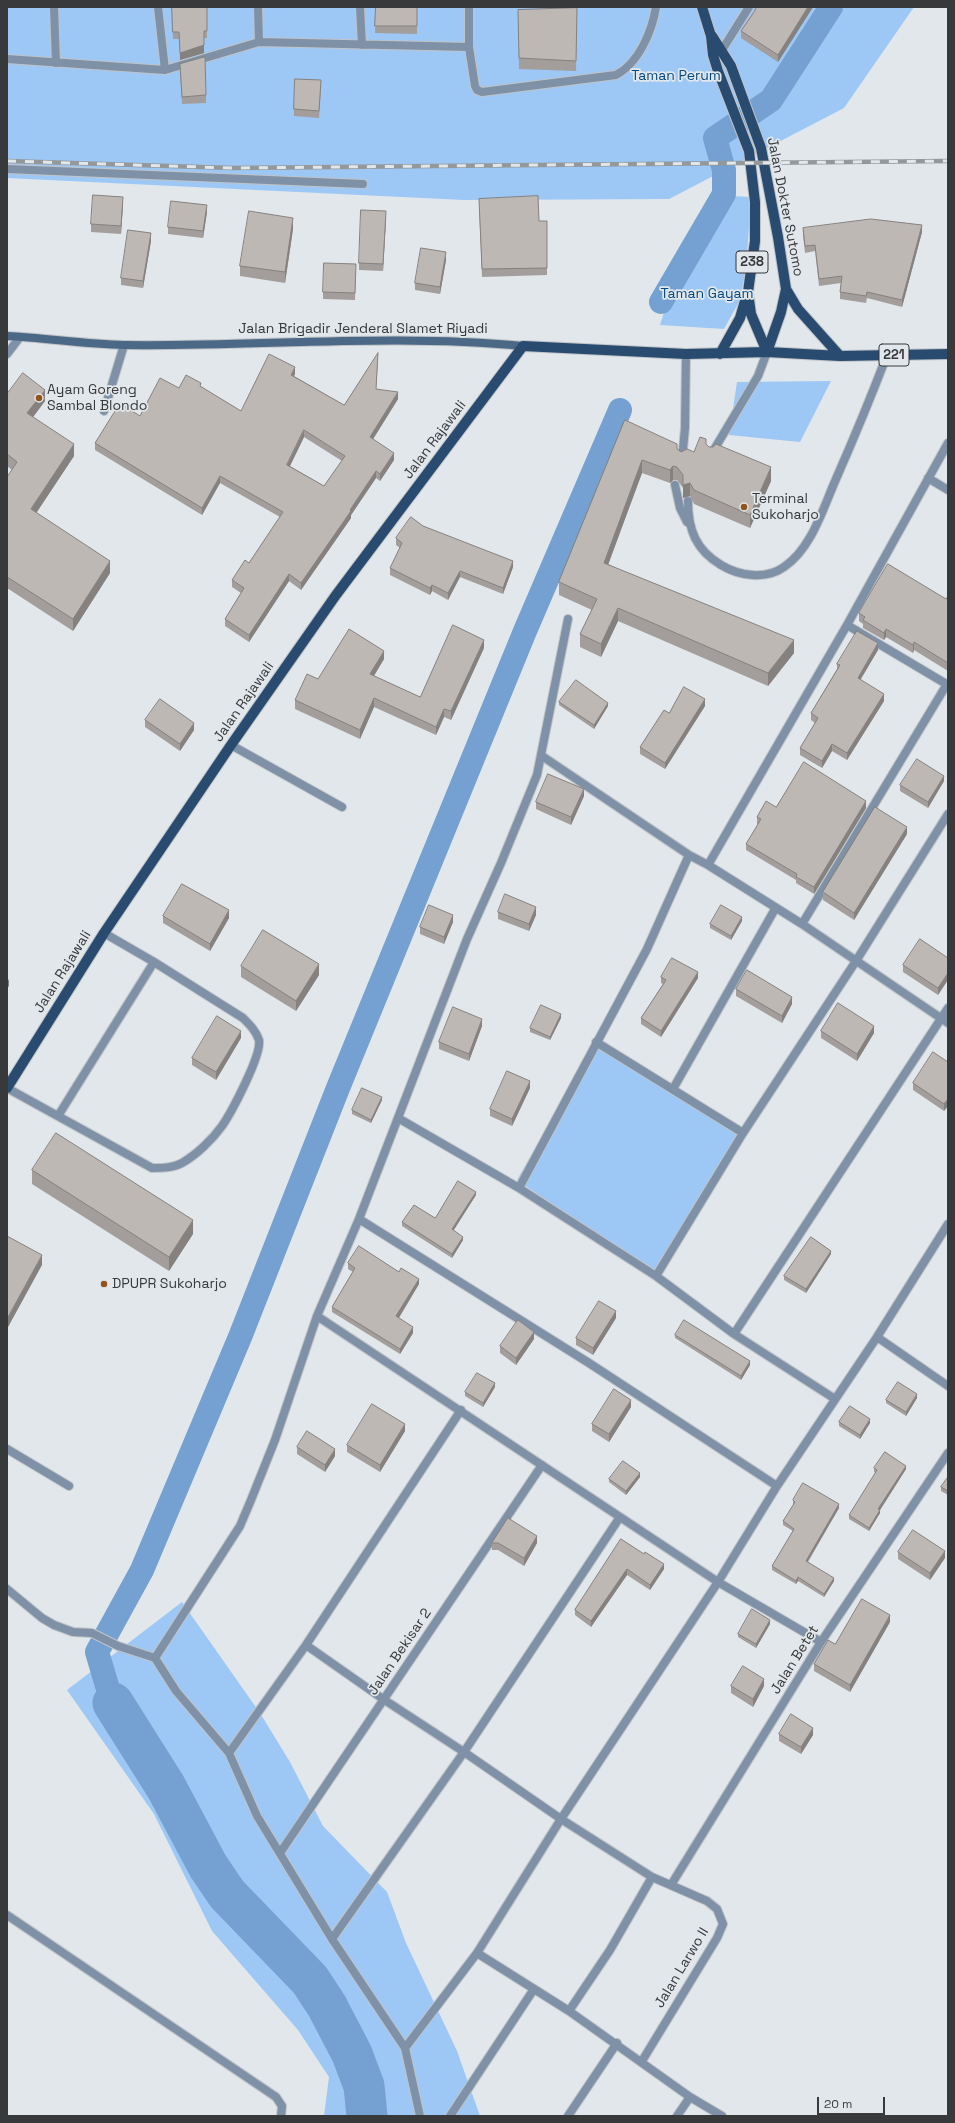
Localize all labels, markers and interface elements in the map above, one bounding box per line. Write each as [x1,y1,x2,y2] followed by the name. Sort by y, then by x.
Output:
[631,68,721,84] park label: Taman Perum
[763,136,807,278] street label: Jalan Dokter Sutomo
[736,251,768,273] road number: 238
[660,286,754,302] park label: Taman Gayam
[238,321,488,337] street label: Jalan Brigadir Jenderal Slamet Riyadi
[879,344,909,366] road number: 221
[47,382,147,414] place label: Ayam Goreng Sambal Blondo
[34,393,44,403] marker: Ayam Goreng Sambal Blondo
[400,397,470,483] street label: Jalan Rajawali
[752,491,819,524] place label: Terminal Sukoharjo
[739,502,749,512] marker: Terminal Sukoharjo
[210,659,278,745] street label: Jalan Rajawali
[31,928,95,1016] street label: Jalan Rajawali
[112,1276,227,1292] place label: DPUPR Sukoharjo
[99,1279,109,1289] marker: DPUPR Sukoharjo
[365,1605,435,1699] street label: Jalan Bekisar 2
[767,1623,823,1697] street label: Jalan Betet
[651,1925,713,2011] street label: Jalan Larwo II
[819,2089,887,2115] scale bar
[824,2096,852,2112] text: 20 m

